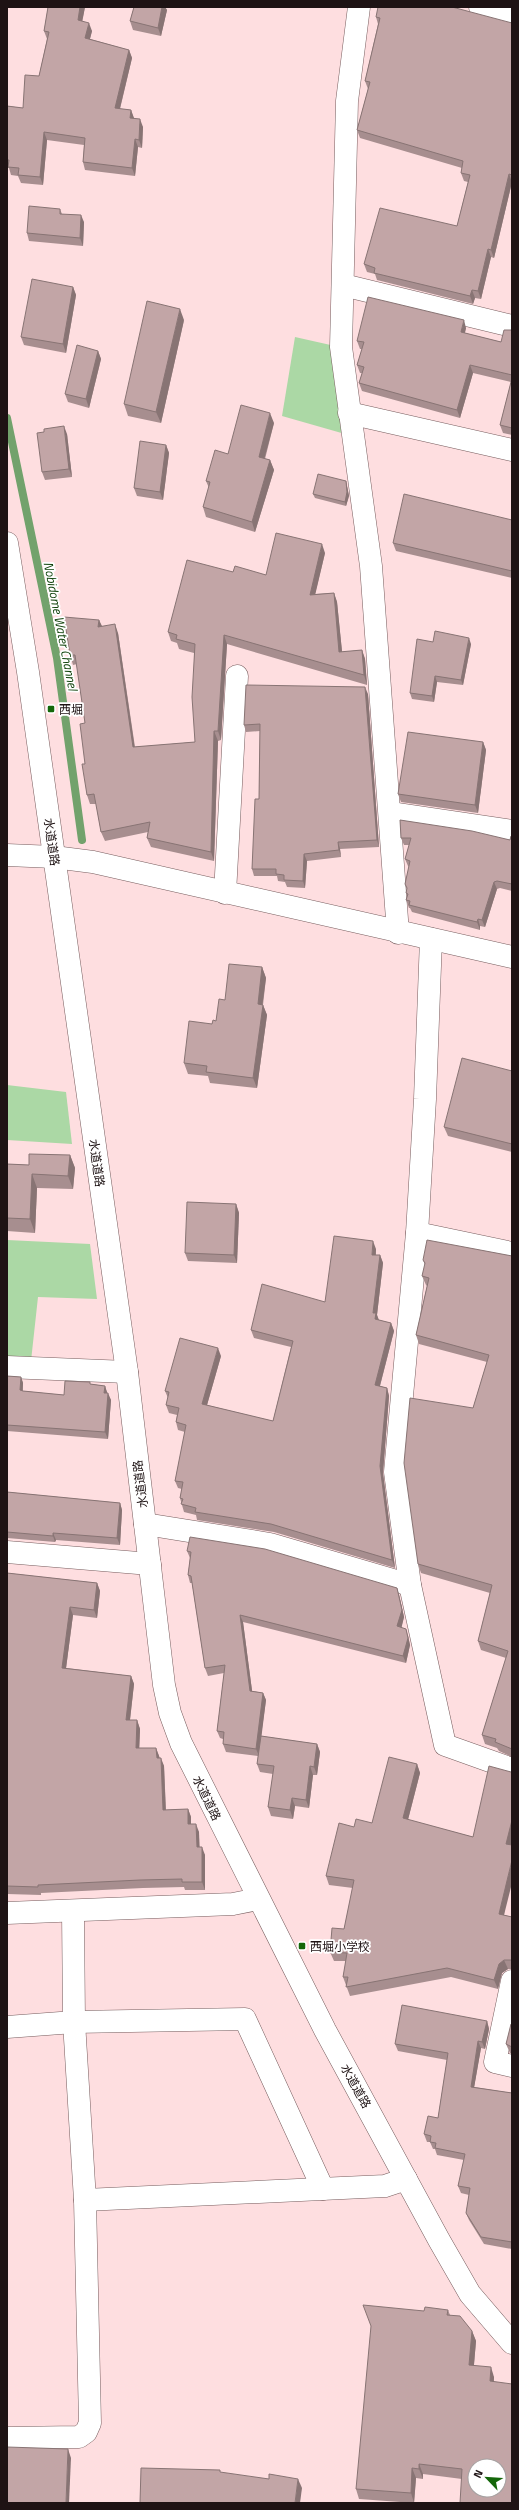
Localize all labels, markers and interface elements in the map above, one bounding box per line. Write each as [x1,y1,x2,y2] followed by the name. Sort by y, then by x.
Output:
[39,560,84,694] water label: Nobidome Water Channel
[59,700,83,719] place label: 西堀
[46,704,56,714] marker: 西堀
[39,817,65,867] street label: 水道道路
[84,1138,110,1188] street label: 水道道路
[128,1459,152,1509] street label: 水道道路
[188,1772,226,1824] street label: 水道道路
[310,1937,370,1956] place label: 西堀小学校
[297,1941,307,1951] marker: 西堀小学校
[336,2060,376,2112] street label: 水道道路
[467,2458,507,2498] north arrow
[469,2467,487,2481] text: N

